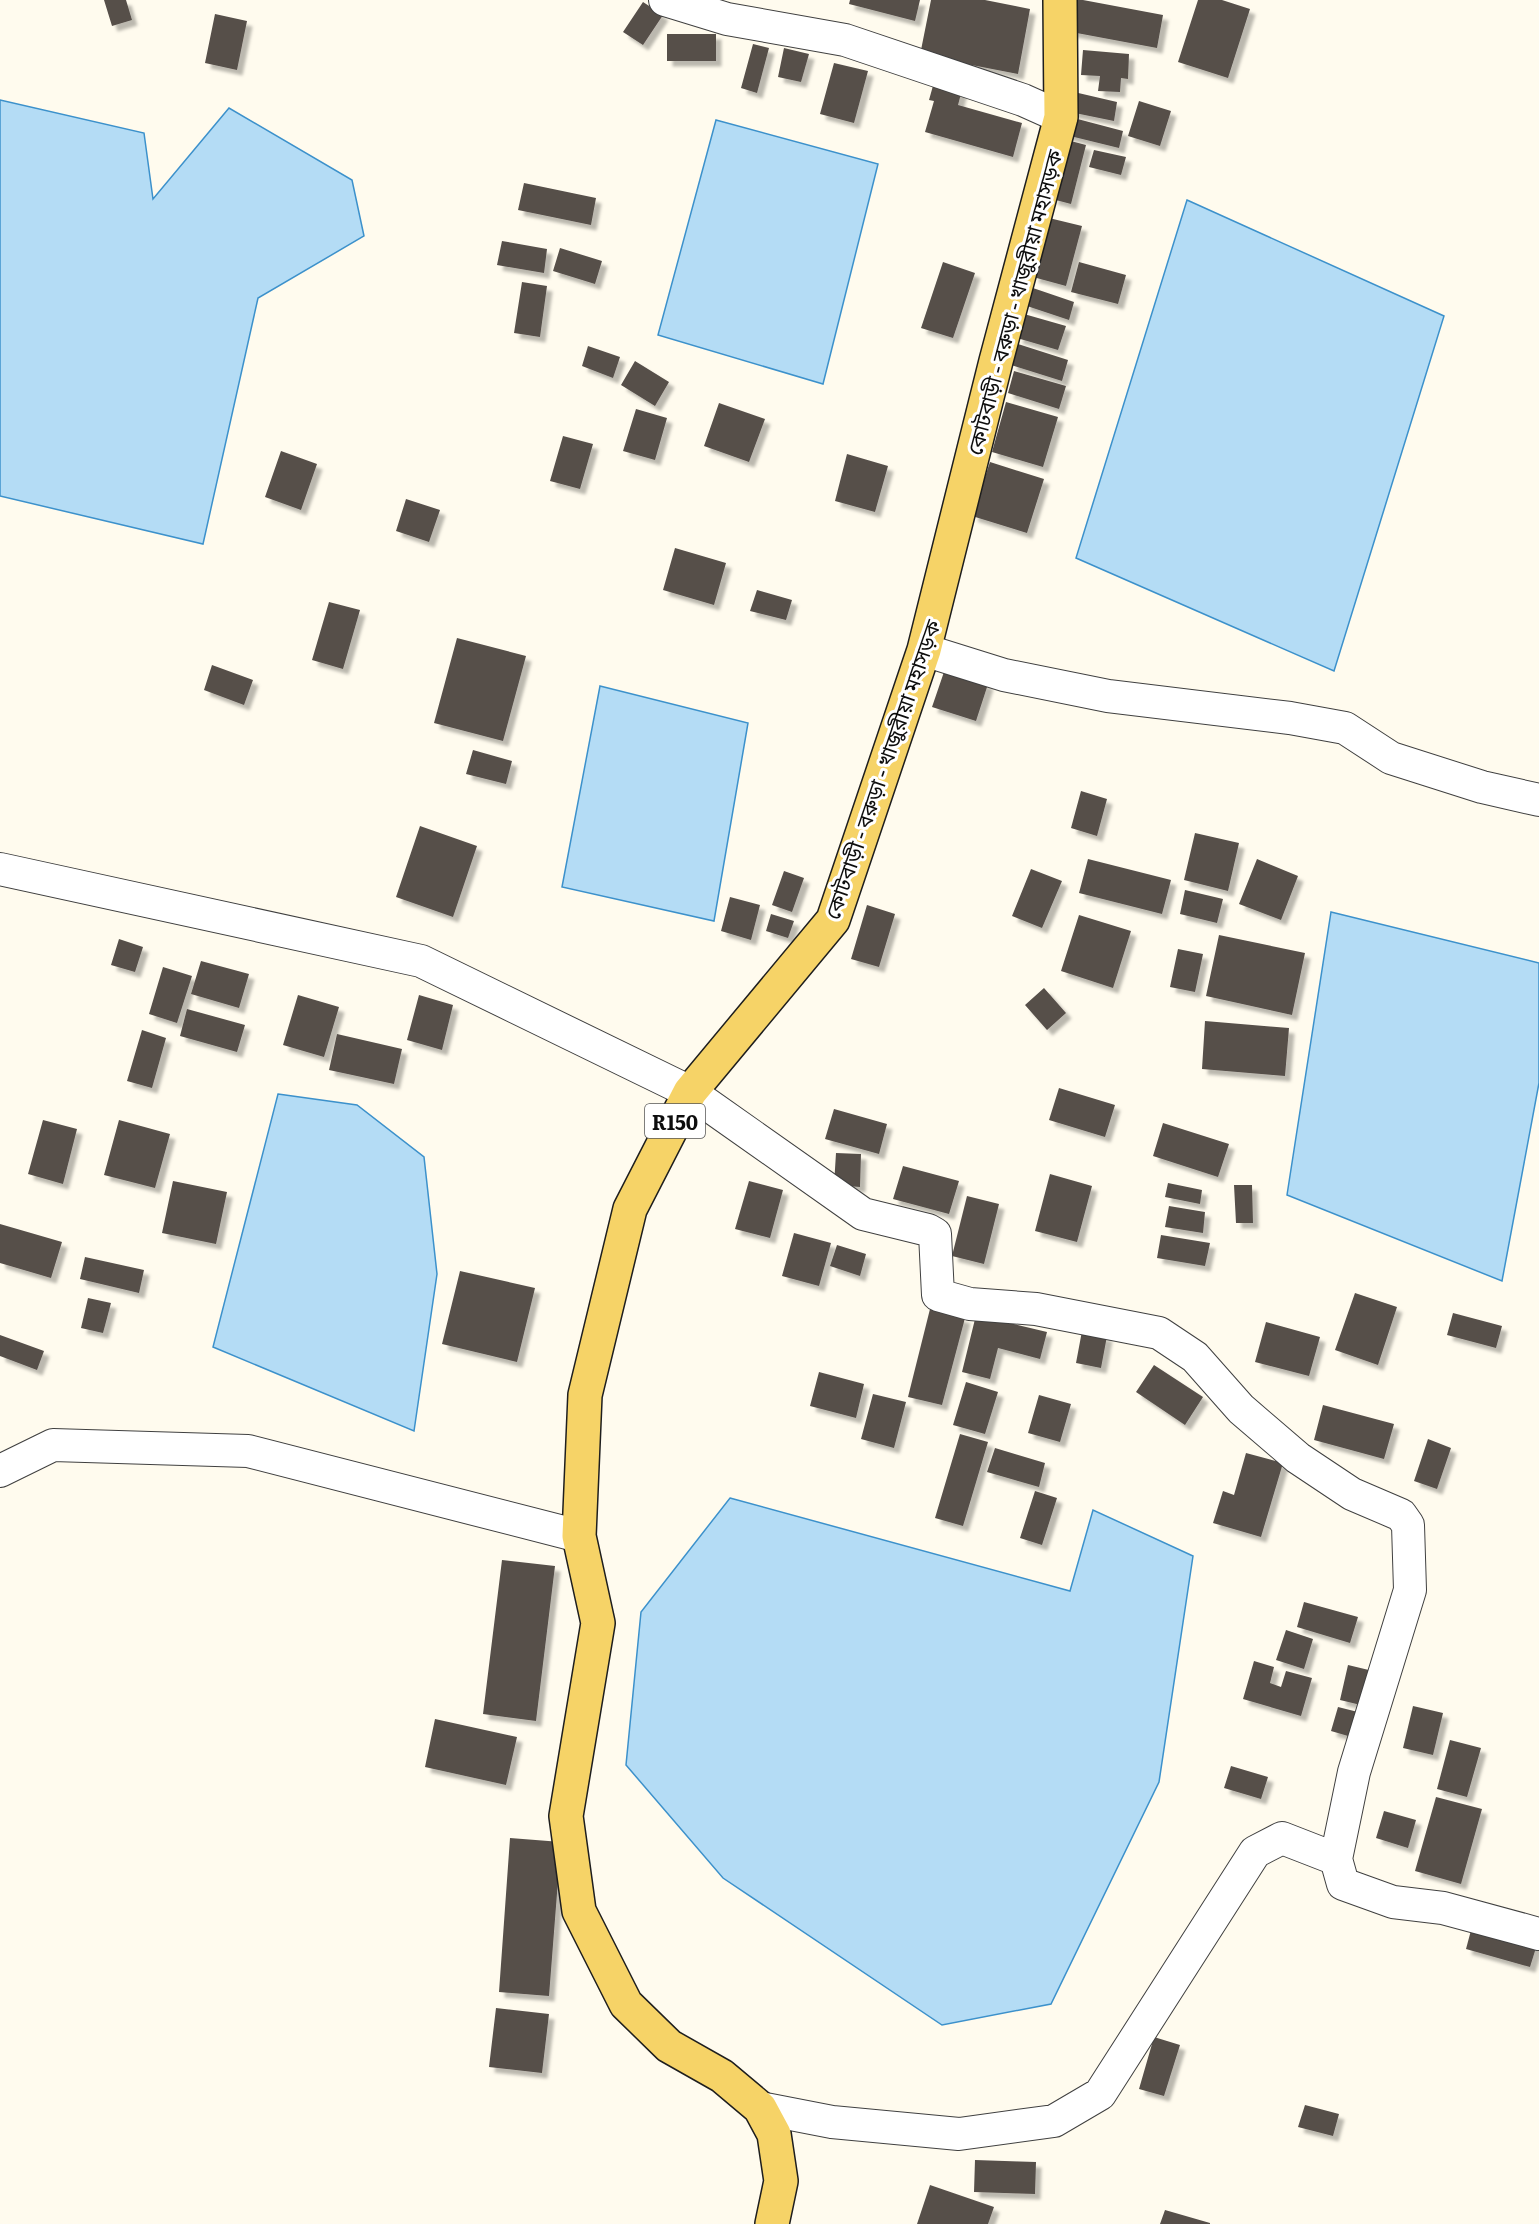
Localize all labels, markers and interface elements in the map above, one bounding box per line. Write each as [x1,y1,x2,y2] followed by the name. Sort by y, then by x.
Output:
[957,145,1069,458] street label: কোটবাড়ী - বরুড়া - খাজুরীয়া মহাসড়ক
[815,614,947,923] street label: কোটবাড়ী - বরুড়া - খাজুরীয়া মহাসড়ক
[645,1104,705,1138] road number: R150

